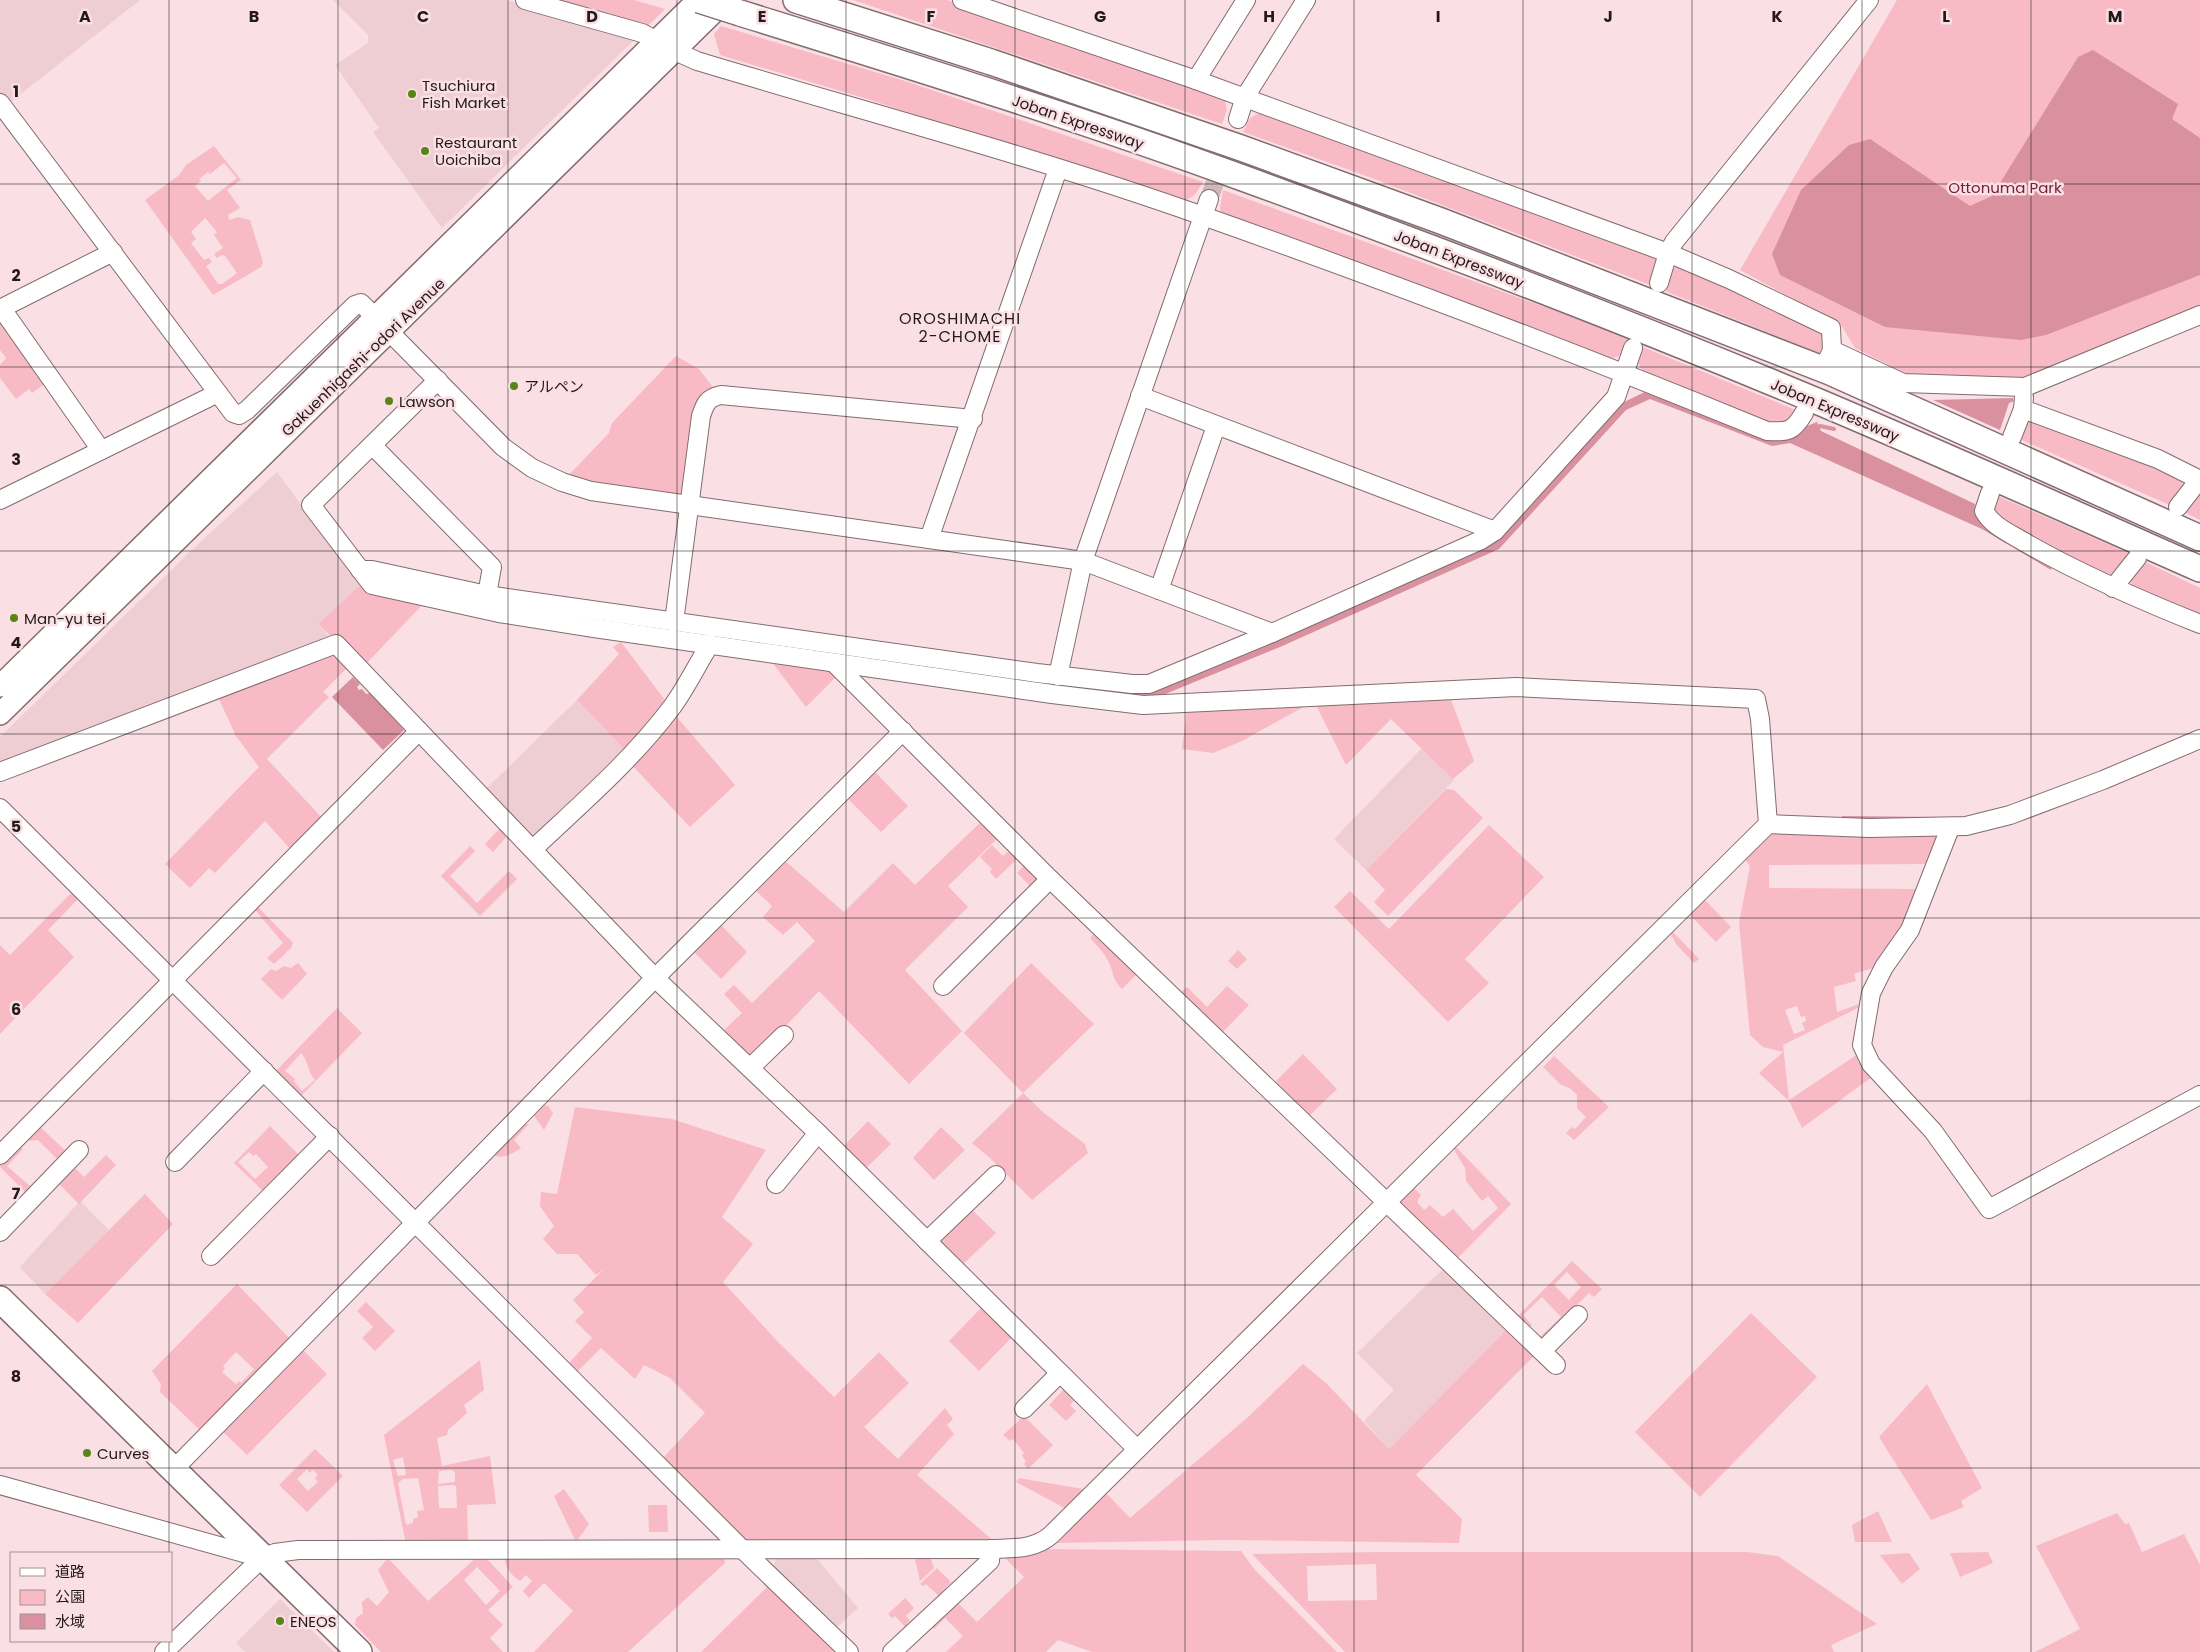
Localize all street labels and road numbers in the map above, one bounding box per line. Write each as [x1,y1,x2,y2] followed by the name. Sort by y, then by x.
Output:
[1009,90,1147,155] street label: Joban Expressway
[1391,224,1528,294] street label: Joban Expressway
[277,273,449,441] street label: Gakuenhigashi-odori Avenue
[1767,373,1903,447] street label: Joban Expressway

